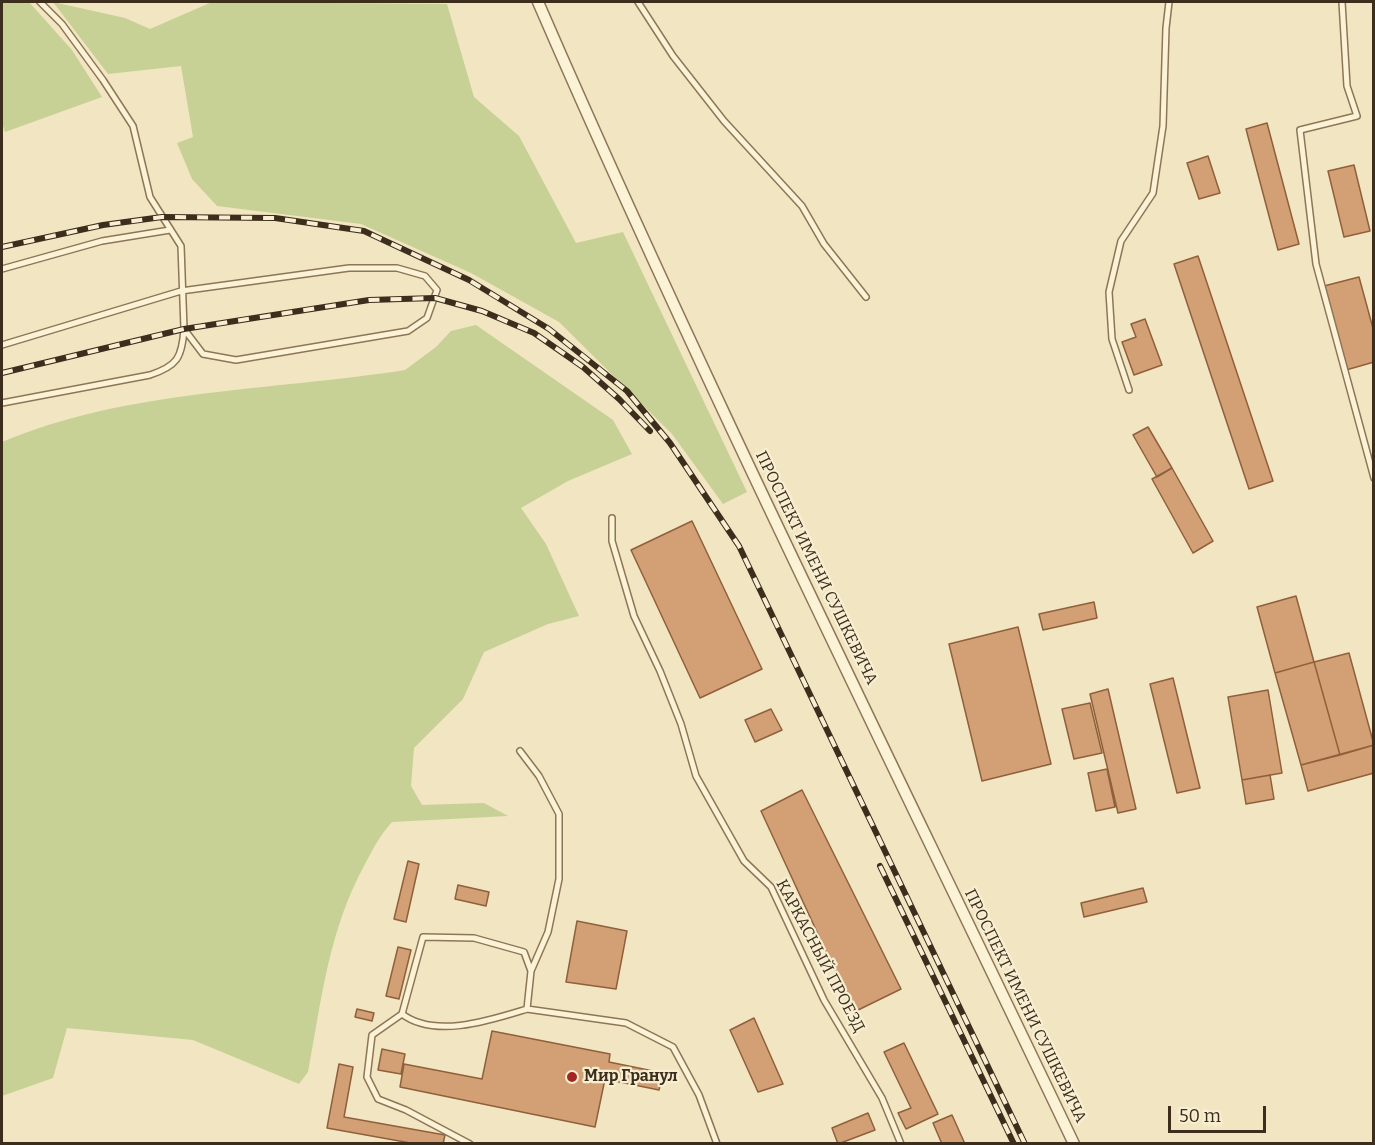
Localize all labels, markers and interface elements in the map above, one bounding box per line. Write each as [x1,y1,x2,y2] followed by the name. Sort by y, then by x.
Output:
[751,448,881,688] street label: ПРОСПЕКТ ИМЕНИ СУШКЕВИЧА
[772,876,868,1036] street label: КАРКАСНЫЙ ПРОЕЗД
[960,886,1090,1126] street label: ПРОСПЕКТ ИМЕНИ СУШКЕВИЧА
[584,1067,678,1087] place label: Мир Гранул
[565,1070,579,1084] marker: Мир Гранул
[1171,1094,1268,1132] scale bar
[1179,1105,1221,1127] text: 50 m

